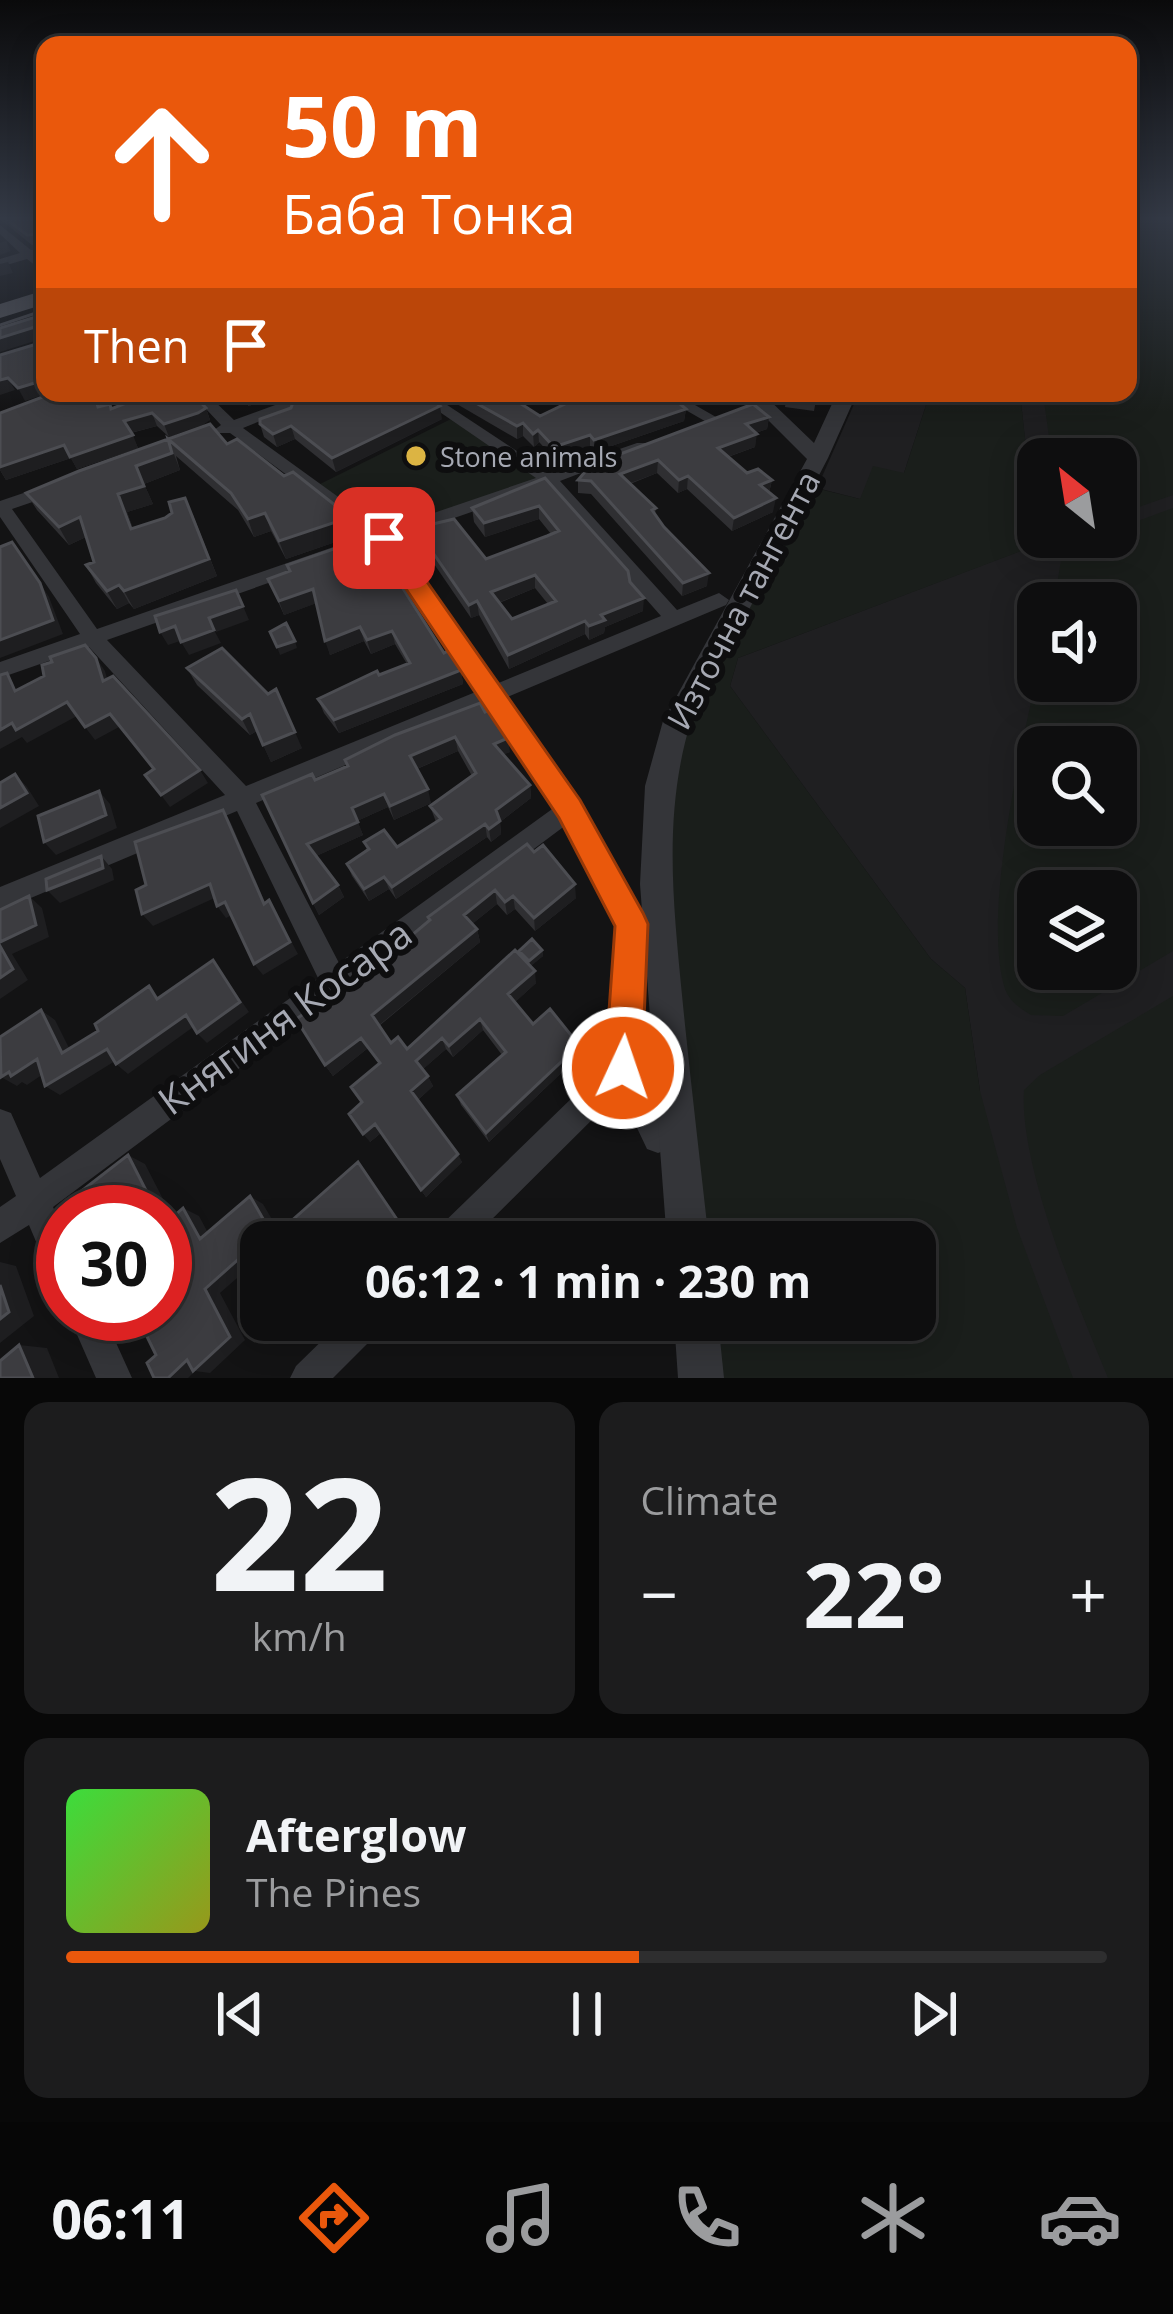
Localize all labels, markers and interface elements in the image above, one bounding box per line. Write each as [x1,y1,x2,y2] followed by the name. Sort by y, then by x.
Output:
[282,67,482,182] text: 50 m
[84,84,240,240] icon: ahead
[282,176,576,250] text: Баба Тонка
[213,312,279,378] icon: arrive
[84,315,189,376] text: Then
[440,438,617,475] place label: Stone animals
[1017,438,1137,558] north arrow
[1017,438,1137,990] map controls
[403,443,429,469] marker: Stone animals
[656,463,830,737] street label: Източна тангента
[333,487,435,589] pin
[351,505,417,571] icon: arrive
[1017,582,1137,702] button: sound
[1017,726,1137,846] button: search
[1017,870,1137,990] button: layers
[147,906,421,1126] street label: Княгиня Косара
[560,1005,686,1131] position arrow
[36,1185,192,1341] speed limit sign: 30
[365,1250,811,1311] text: 06:12 · 1 min · 230 m
[210,1424,388,1637] text: 22
[641,1473,778,1526] text: Climate
[803,1532,944,1654] text: 22°
[641,1548,678,1638] text: −
[1069,1548,1107,1638] text: +
[252,1609,347,1662] text: km/h
[246,1804,467,1865] text: Afterglow
[246,1865,421,1918] text: The Pines
[207,1981,273,2047] icon: previous
[554,1981,620,2047] icon: pause
[901,1981,967,2047] icon: next
[292,2176,376,2260] icon: directions
[479,2176,563,2260] icon: music
[665,2176,749,2260] icon: phone
[851,2176,935,2260] icon: climate
[1038,2176,1122,2260] icon: car
[51,2181,190,2255] text: 06:11

